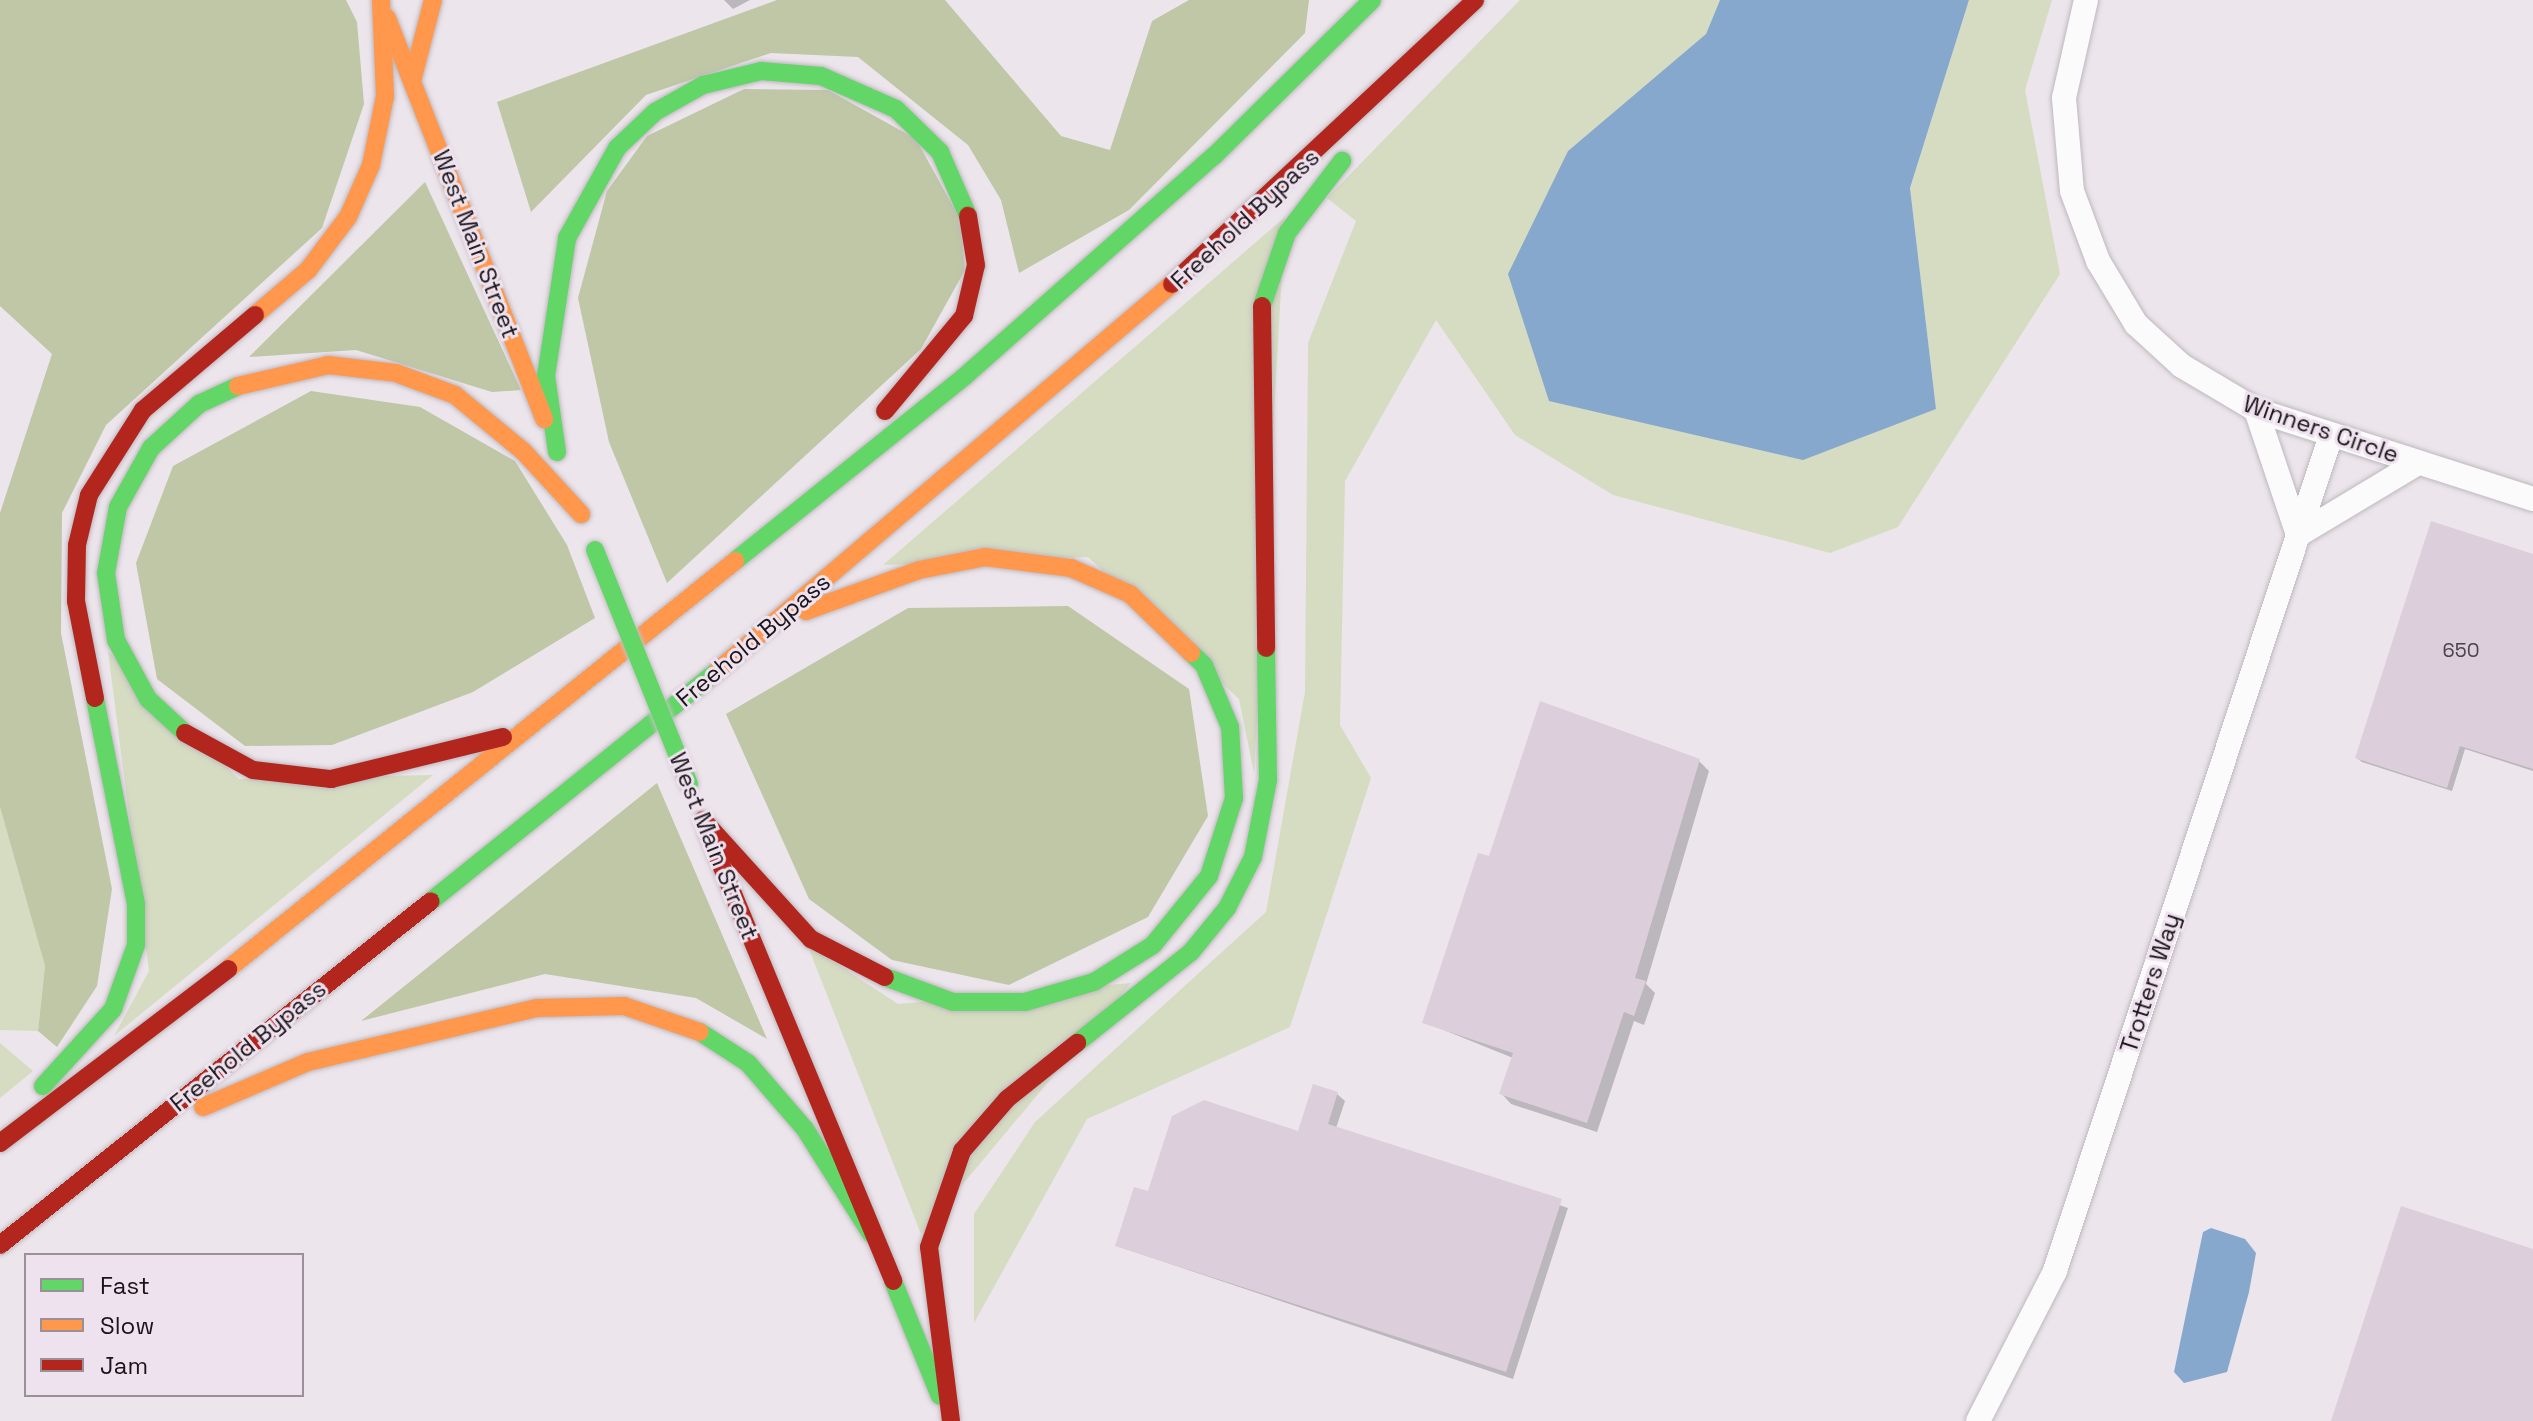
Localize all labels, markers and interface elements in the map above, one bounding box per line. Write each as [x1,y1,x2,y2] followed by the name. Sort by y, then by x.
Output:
[1165,143,1325,295] street label: Freehold Bypass
[427,146,525,342] street label: West Main Street
[2239,389,2403,469] street label: Winners Circle
[670,567,836,713] street label: Freehold Bypass
[2442,638,2480,662] house number: 650
[663,748,765,944] street label: West Main Street
[2114,909,2186,1057] street label: Trotters Way
[164,974,332,1118] street label: Freehold Bypass
[24,1253,304,1397] legend
[100,1270,150,1301] text: Fast
[100,1310,154,1341] text: Slow
[100,1350,148,1381] text: Jam

